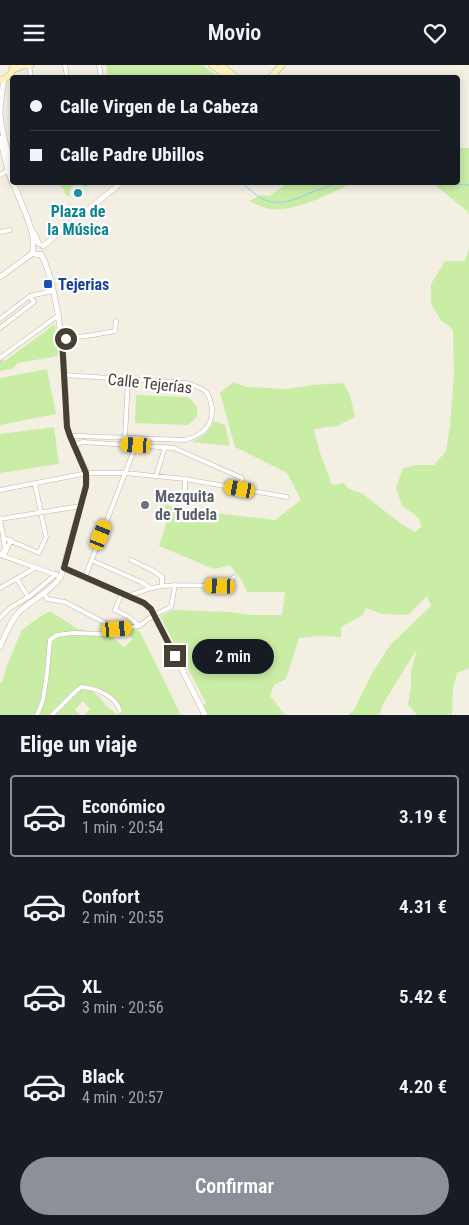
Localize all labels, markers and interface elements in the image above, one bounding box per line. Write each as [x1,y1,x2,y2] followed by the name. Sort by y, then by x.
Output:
[20,19,48,47] icon: menu
[421,19,449,47] icon: heart
[208,20,261,45] text: Movio
[60,95,258,118] text: Calle Virgen de La Cabeza
[60,143,204,166] text: Calle Padre Ubillos
[72,187,84,199] marker: Plaza de la Música
[47,202,109,239] place label: Plaza de la Música
[58,275,109,294] place label: Tejerias
[42,278,54,290] marker: Tejerias
[55,328,77,350] route start
[107,370,193,397] street label: Calle Tejerías
[120,437,151,453] car
[223,479,256,499] car
[155,487,217,524] place label: Mezquita de Tudela
[139,499,151,511] marker: Mezquita de Tudela
[88,518,113,552] car
[204,578,235,594] car
[101,620,132,638] car
[192,639,275,673] callout: 2 min
[164,645,186,667] route end
[215,647,251,666] text: 2 min
[20,732,137,757] text: Elige un viaje
[22,794,67,839] icon: car
[82,795,165,818] text: Económico
[399,805,447,828] text: 3.19 €
[82,818,164,837] text: 1 min · 20:54
[22,884,67,929] icon: car
[82,885,140,908] text: Confort
[399,895,447,918] text: 4.31 €
[82,908,164,927] text: 2 min · 20:55
[22,974,67,1019] icon: car
[82,975,102,998] text: XL
[399,985,447,1008] text: 5.42 €
[82,998,164,1017] text: 3 min · 20:56
[22,1064,67,1109] icon: car
[82,1065,124,1088] text: Black
[399,1075,447,1098] text: 4.20 €
[82,1088,164,1107] text: 4 min · 20:57
[20,1157,449,1215] button: Confirmar

